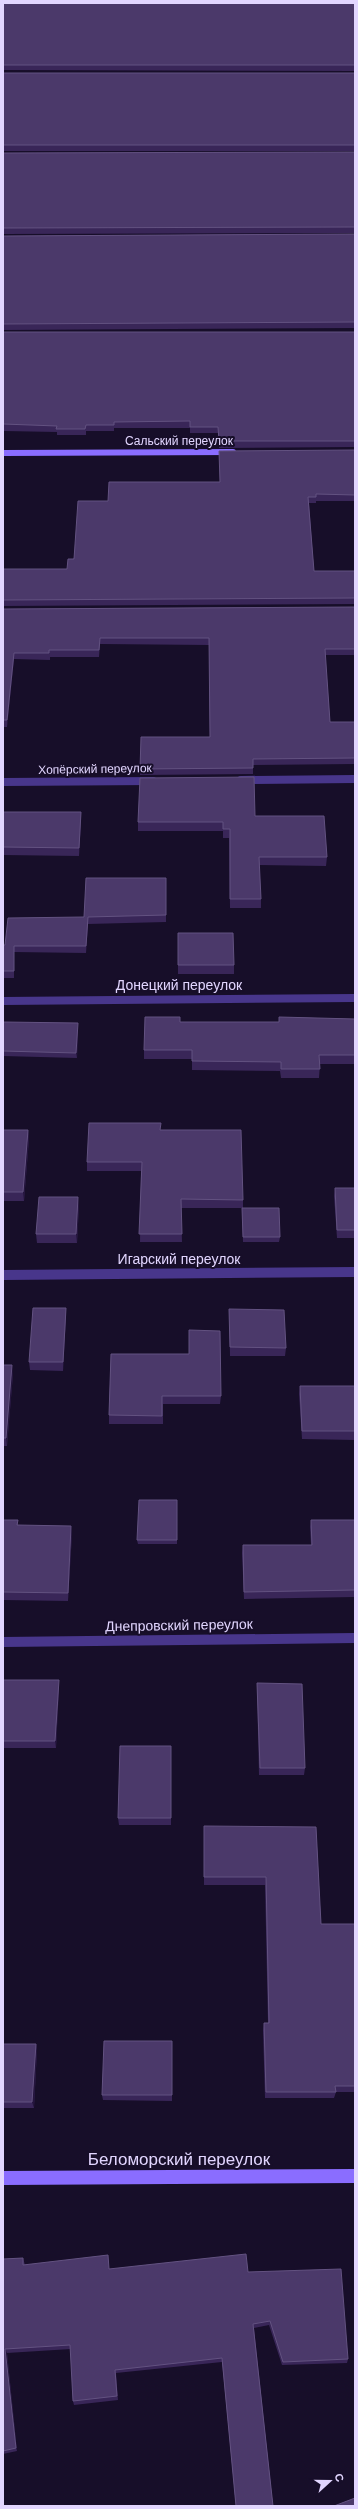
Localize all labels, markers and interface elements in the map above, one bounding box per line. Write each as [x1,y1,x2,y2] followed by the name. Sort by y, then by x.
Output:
[125,434,234,448] street label: Сальский переулок
[38,761,153,777] street label: Хопёрский переулок
[116,977,243,993] street label: Донецкий переулок
[118,1251,241,1267] street label: Игарский переулок
[105,1616,254,1634] street label: Днепровский переулок
[88,2150,271,2169] street label: Беломорский переулок
[310,2461,350,2501] north arrow
[332,2472,346,2483] text: С

